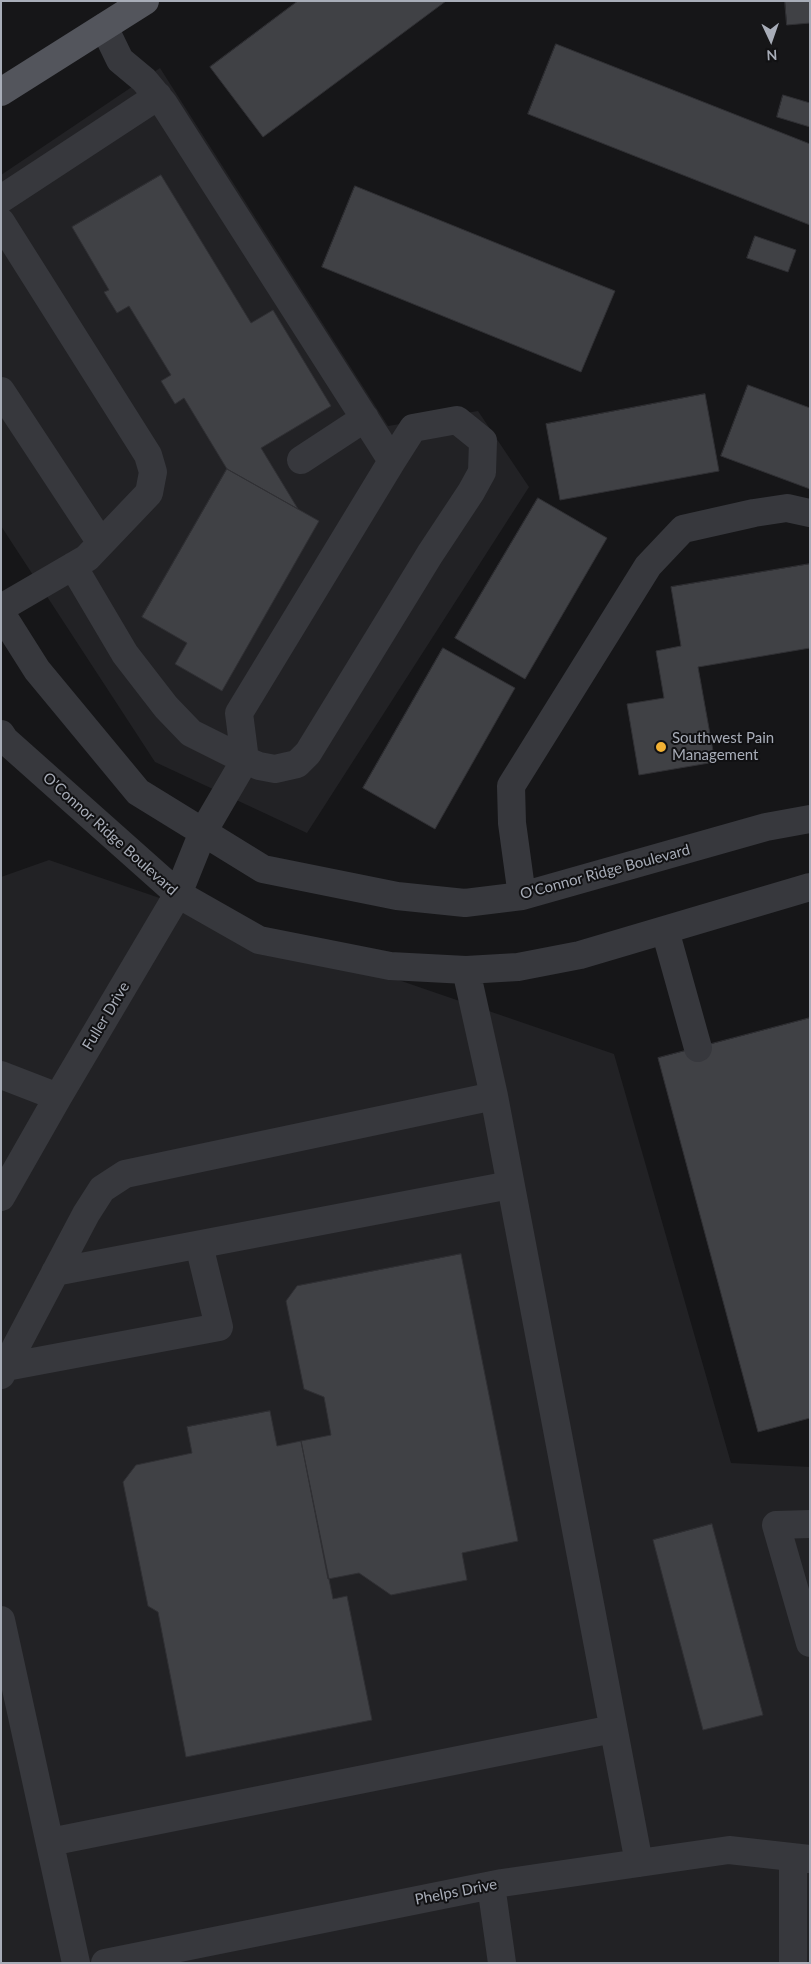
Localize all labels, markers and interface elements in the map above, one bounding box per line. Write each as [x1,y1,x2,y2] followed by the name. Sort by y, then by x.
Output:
[746,15,796,65] north arrow
[766,47,778,64] text: N
[672,729,774,764] place label: Southwest Pain Management
[654,740,668,754] marker: Southwest Pain Management
[39,769,181,899] street label: O'Connor Ridge Boulevard
[518,841,692,903] street label: O'Connor Ridge Boulevard
[79,979,133,1053] street label: Fuller Drive
[413,1875,499,1909] street label: Phelps Drive

